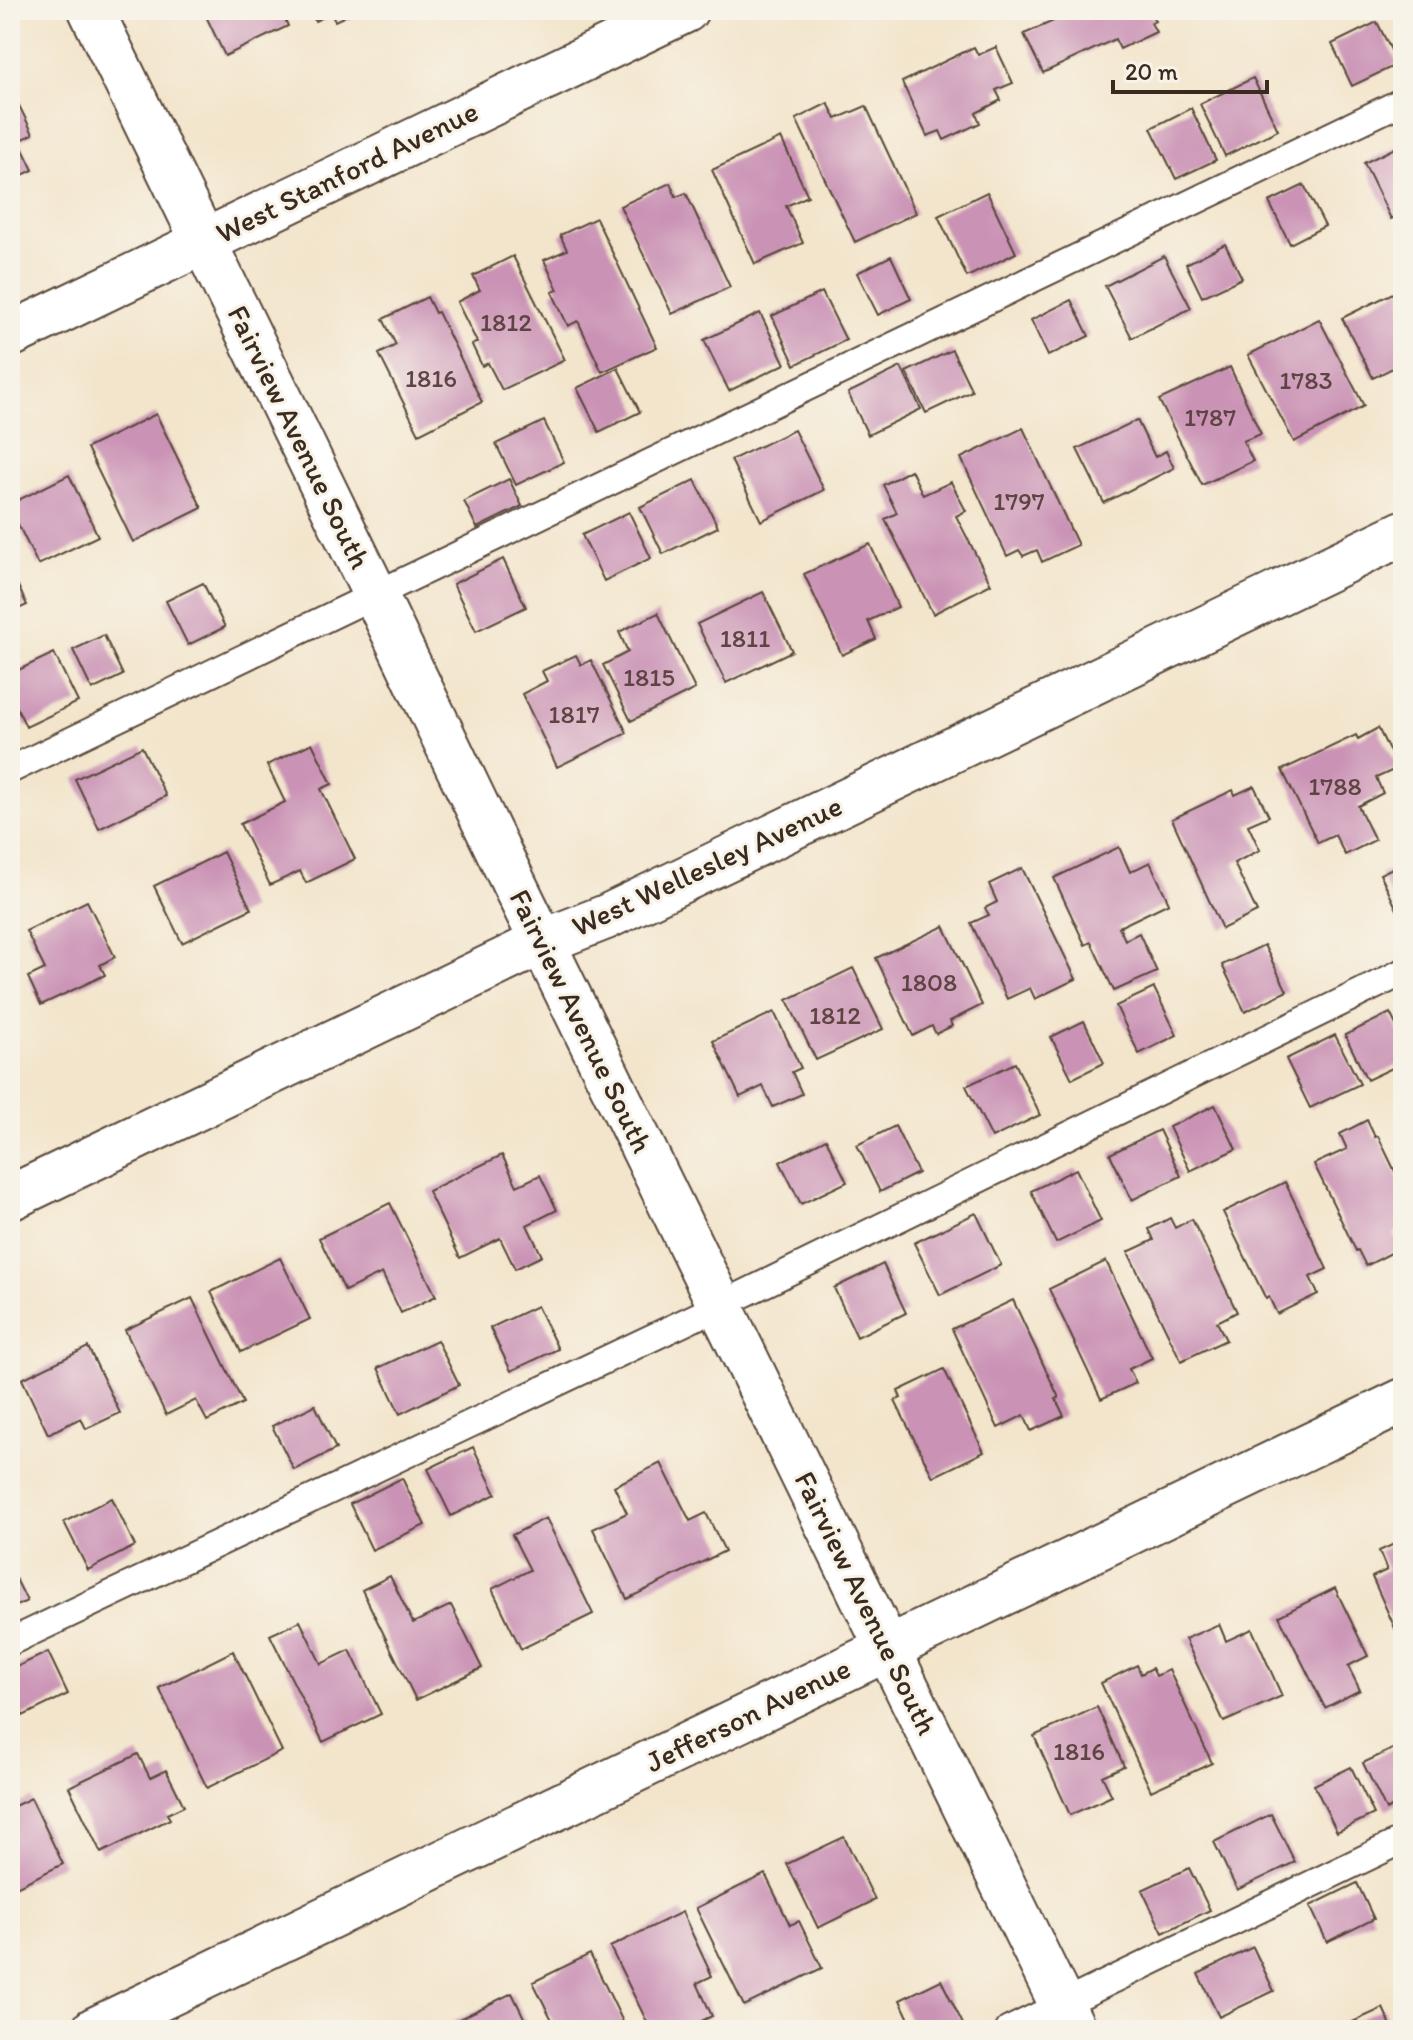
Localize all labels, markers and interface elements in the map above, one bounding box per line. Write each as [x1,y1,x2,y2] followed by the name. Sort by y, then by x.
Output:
[1113,44,1267,94] scale bar
[1125,57,1178,86] text: 20 m
[210,92,484,251] street label: West Stanford Avenue
[220,299,379,575] street label: Fairview Avenue South
[480,306,532,338] house number: 1812
[405,362,457,394] house number: 1816
[1279,364,1333,396] house number: 1783
[1184,401,1236,433] house number: 1787
[993,485,1045,517] house number: 1797
[720,622,770,654] house number: 1811
[623,661,675,693] house number: 1815
[548,698,600,730] house number: 1817
[1308,770,1362,802] house number: 1788
[566,787,848,944] street label: West Wellesley Avenue
[502,883,661,1159] street label: Fairview Avenue South
[901,966,957,998] house number: 1808
[809,999,861,1031] house number: 1812
[787,1465,946,1741] street label: Fairview Avenue South
[639,1649,856,1780] street label: Jefferson Avenue
[1053,1735,1105,1767] house number: 1816

